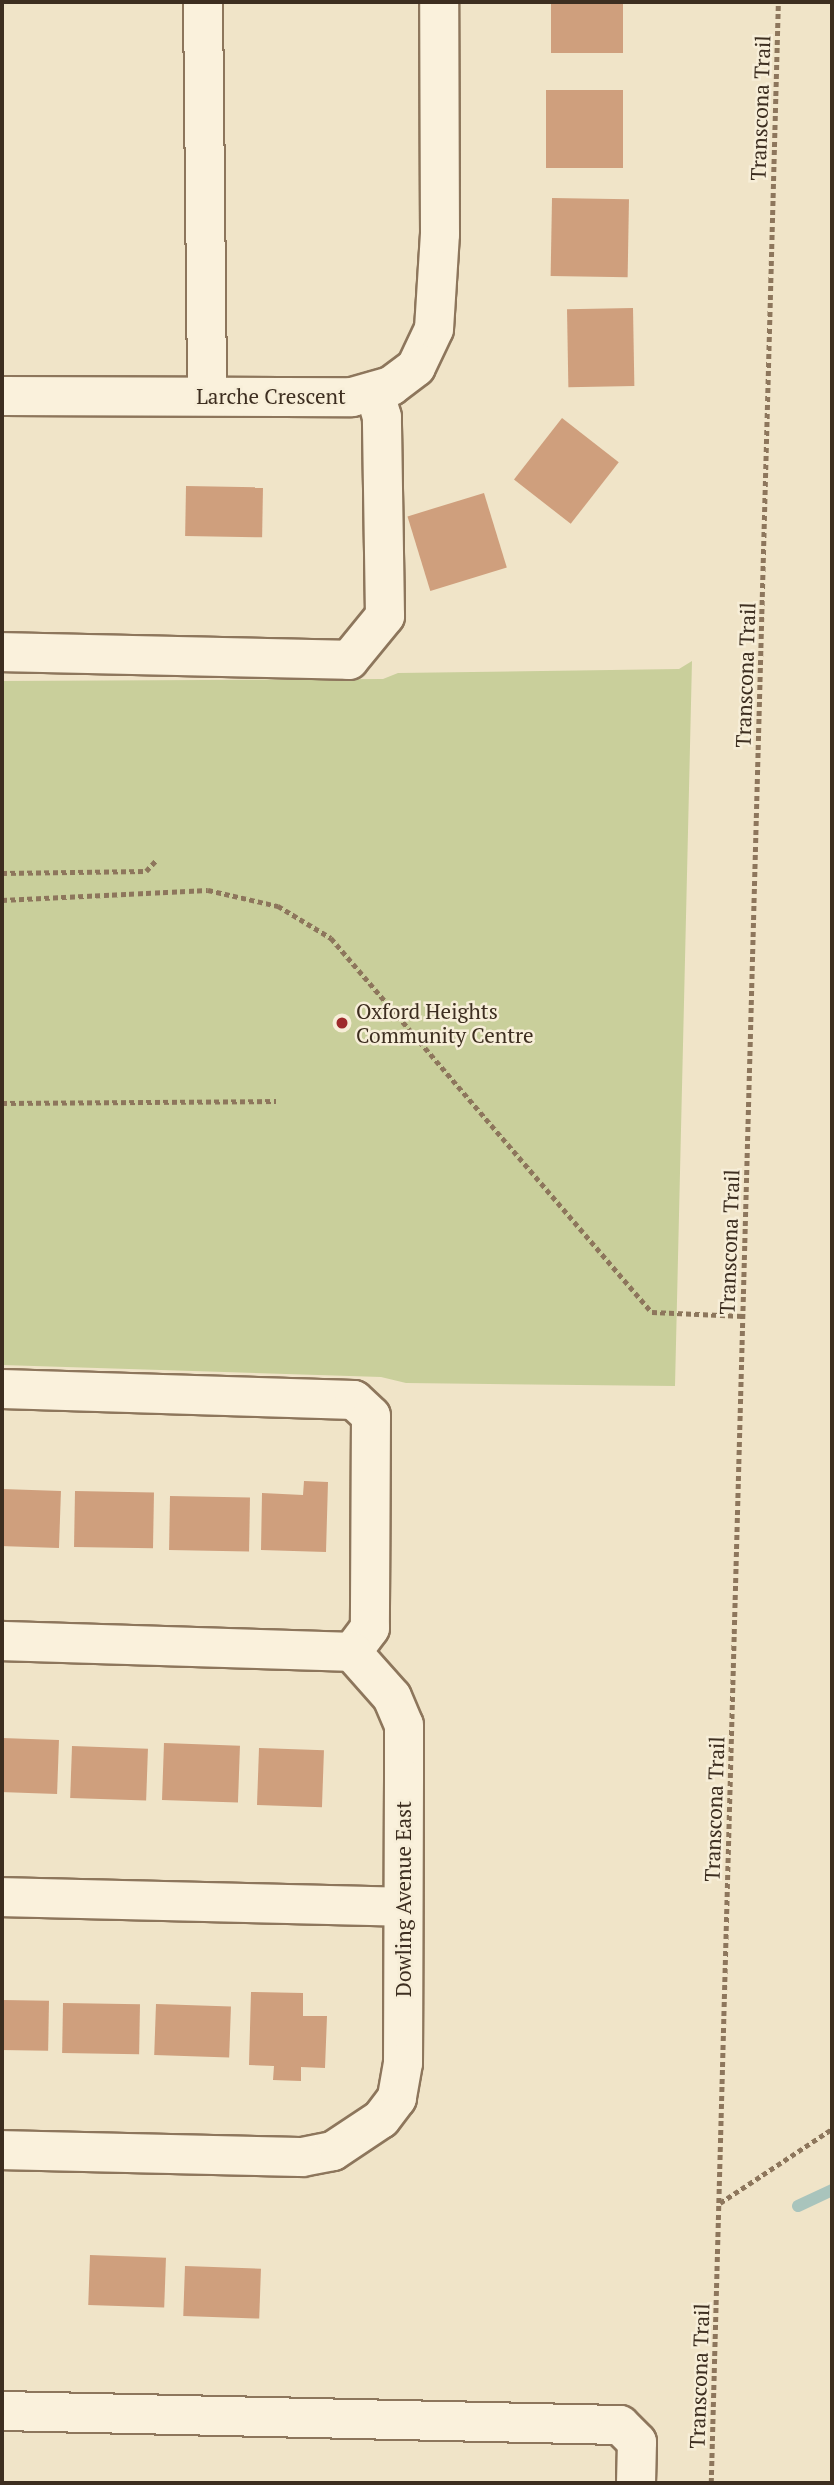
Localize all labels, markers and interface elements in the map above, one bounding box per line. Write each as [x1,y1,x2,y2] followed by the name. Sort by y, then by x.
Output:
[745,35,775,181] street label: Transcona Trail
[196,383,346,409] street label: Larche Crescent
[730,602,760,748] street label: Transcona Trail
[356,998,534,1048] place label: Oxford Heights Community Centre
[334,1015,350,1031] marker: Oxford Heights Community Centre
[714,1169,744,1315] street label: Transcona Trail
[699,1736,729,1882] street label: Transcona Trail
[390,1801,416,1997] street label: Dowling Avenue East
[684,2303,714,2449] street label: Transcona Trail

